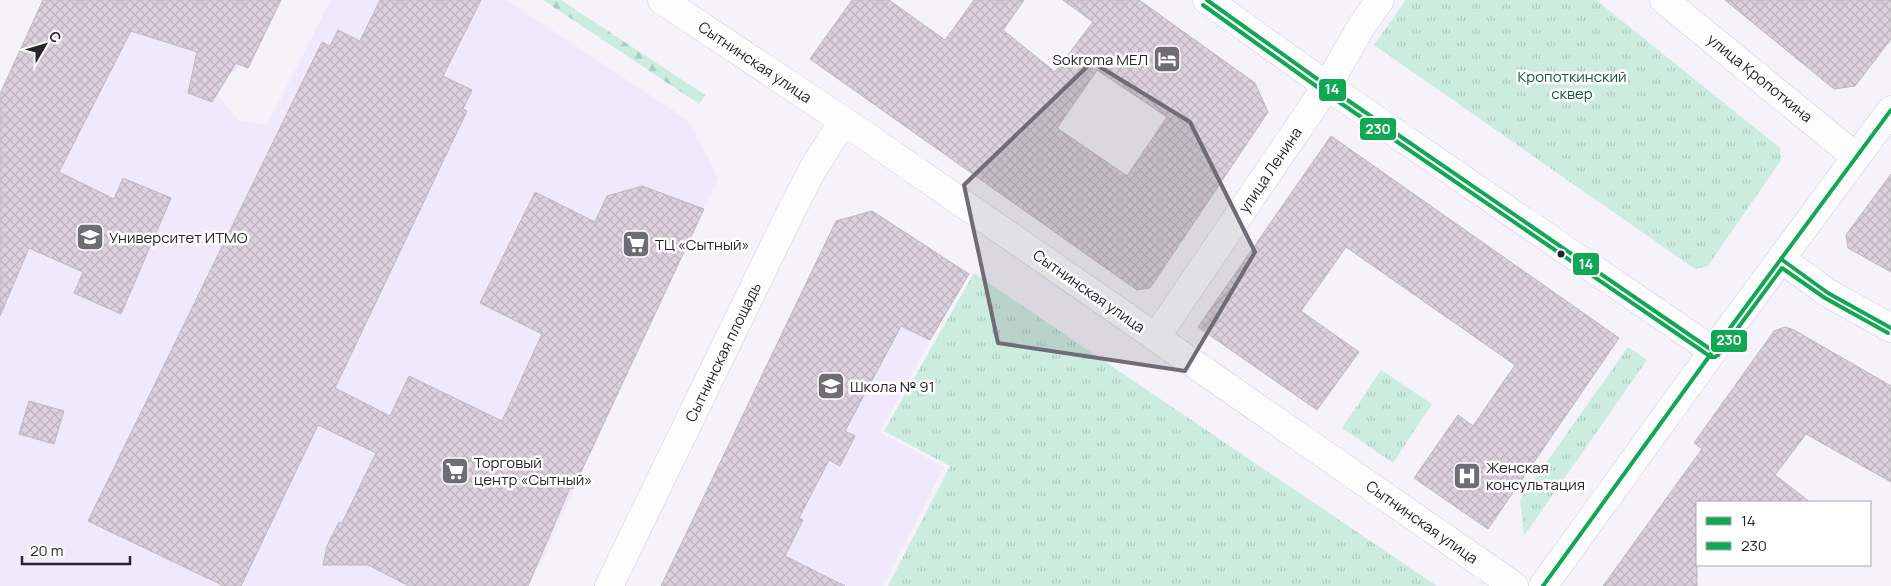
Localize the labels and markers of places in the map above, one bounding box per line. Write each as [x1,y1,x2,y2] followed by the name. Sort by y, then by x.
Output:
[1152,44,1182,74] hotel icon: Sokroma МЕЛ
[1053,49,1148,70] place label: Sokroma МЕЛ
[75,222,105,252] school or university icon: Университет ИТМО
[109,227,248,248] place label: Университет ИТМО
[621,229,651,259] supermarket icon: ТЦ «Сытный»
[655,234,750,255] place label: ТЦ «Сытный»
[1556,249,1566,259] unlabelled marker
[816,371,846,401] school or university icon: Школа № 91
[850,376,934,397] place label: Школа № 91
[474,452,592,490] place label: Торговый центр «Сытный»
[440,456,470,486] supermarket icon: Торговый центр «Сытный»
[1486,457,1585,495] place label: Женская консультация
[1452,461,1482,491] hospital icon: Женская консультация

